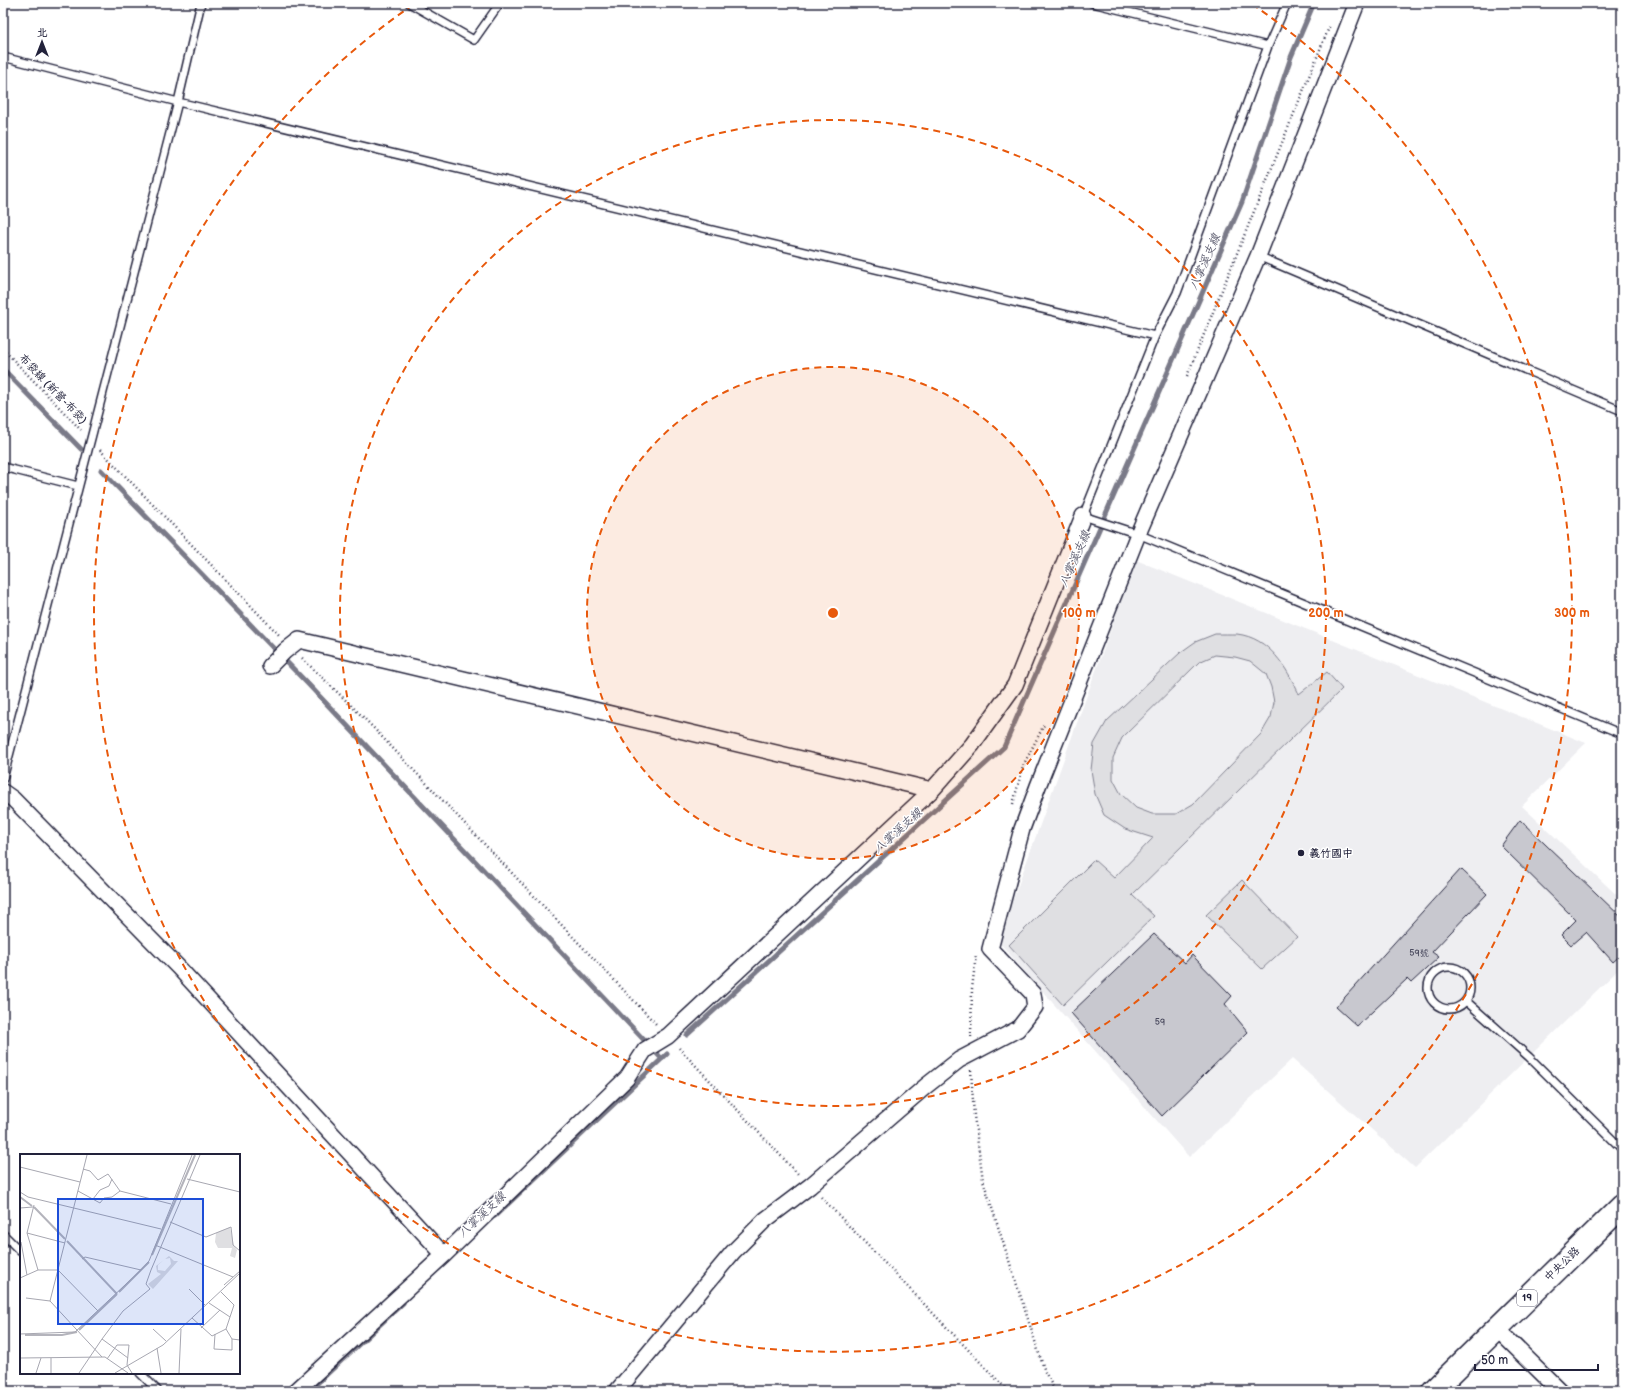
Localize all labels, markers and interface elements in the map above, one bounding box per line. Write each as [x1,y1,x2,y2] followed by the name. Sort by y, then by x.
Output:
[22,22,62,62] north arrow
[37,26,48,39] text: 北
[1186,231,1224,292] water label: 八掌溪支線
[16,351,90,427] street label: 布袋線 (新營-布袋)
[1056,528,1094,589] water label: 八掌溪支線
[826,606,840,620] centre of rings
[1062,606,1096,621] text: 100 m
[1308,606,1344,621] text: 200 m
[1554,606,1590,621] text: 300 m
[871,805,926,857] water label: 八掌溪支線
[1309,847,1353,860] place label: 義竹國中
[1296,848,1306,858] marker: 義竹國中
[1409,948,1429,959] house number: 59號
[1155,1017,1165,1028] house number: 59
[20,1154,240,1374] inset map
[455,1188,510,1241] water label: 八掌溪支線
[1542,1244,1582,1284] street label: 中央公路
[1517,1290,1537,1306] road number: 19
[1475,1346,1598,1372] scale bar
[1481,1353,1508,1368] text: 50 m

